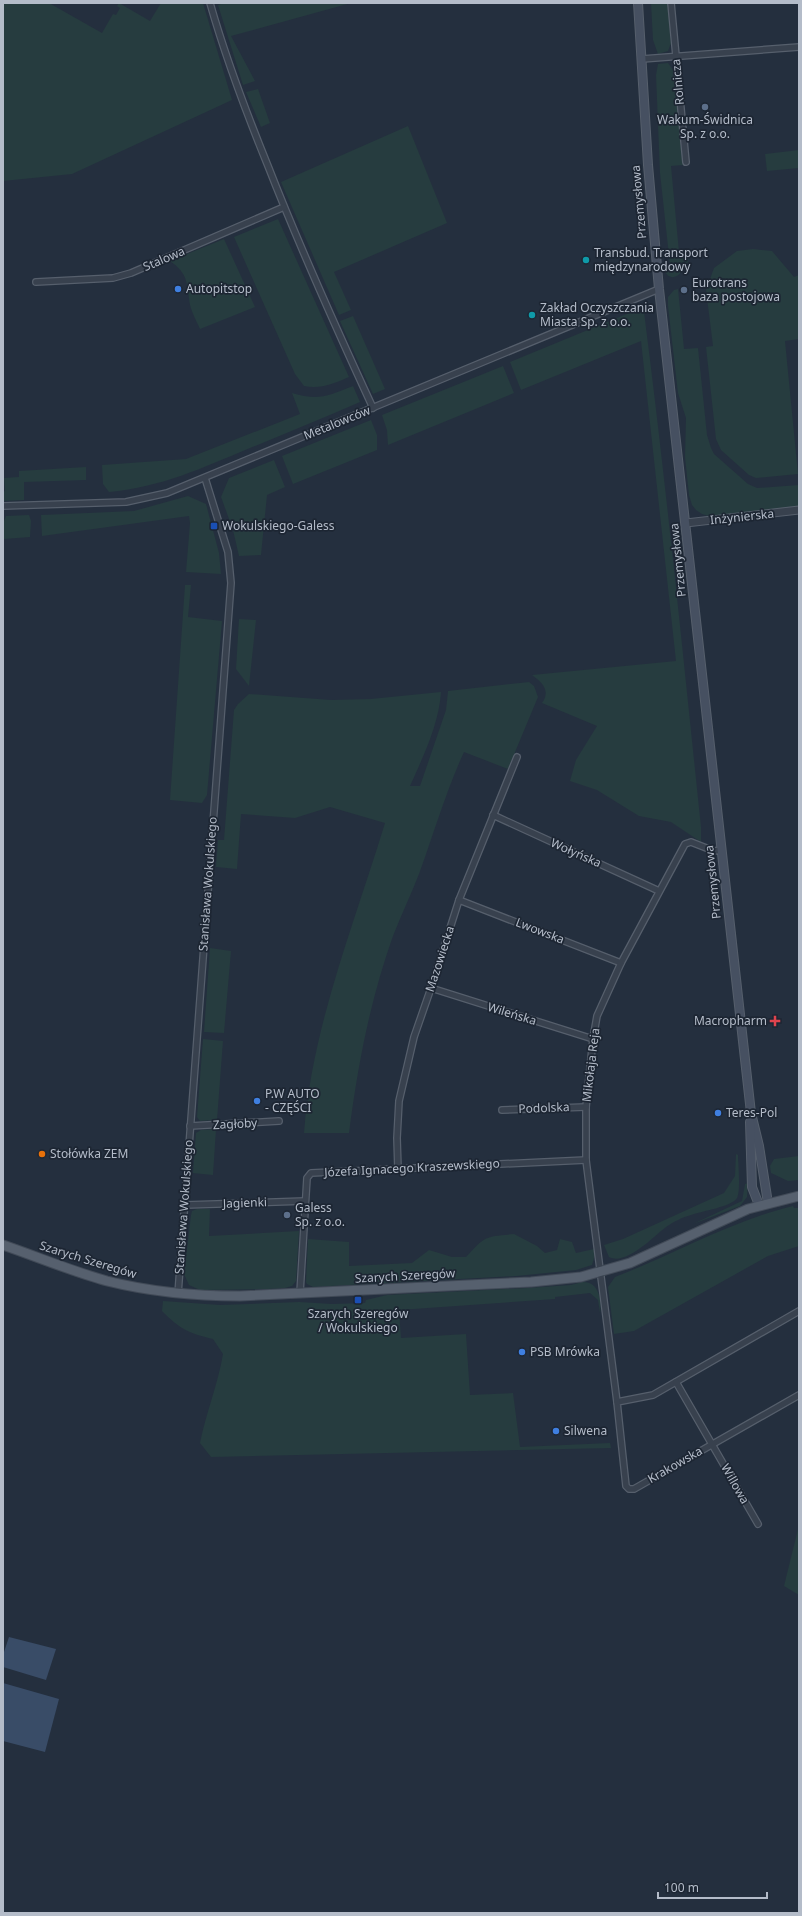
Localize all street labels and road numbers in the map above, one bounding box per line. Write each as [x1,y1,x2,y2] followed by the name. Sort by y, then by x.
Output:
[667,58,688,106] street label: Rolnicza
[627,164,650,240] street label: Przemysłowa
[140,242,187,275] street label: Stalowa
[301,401,373,444] street label: Metalowców
[709,505,775,528] street label: Inżynierska
[665,522,690,598] street label: Przemysłowa
[194,816,221,952] street label: Stanisława Wokulskiego
[548,834,604,871] street label: Wołyńska
[700,844,725,920] street label: Przemysłowa
[513,913,567,948] street label: Lwowska
[421,924,458,994] street label: Mazowiecka
[486,998,539,1029] street label: Wileńska
[578,1027,603,1103] street label: Mikołaja Reja
[518,1098,570,1117] street label: Podolska
[212,1114,259,1133] street label: Zagłoby
[170,1139,197,1275] street label: Stanisława Wokulskiego
[323,1154,500,1181] street label: Józefa Ignacego Kraszewskiego
[222,1193,267,1212] street label: Jagienki
[38,1237,139,1283] street label: Szarych Szeregów
[354,1264,456,1287] street label: Szarych Szeregów
[644,1442,705,1487] street label: Krakowska
[717,1461,754,1507] street label: Willowa

